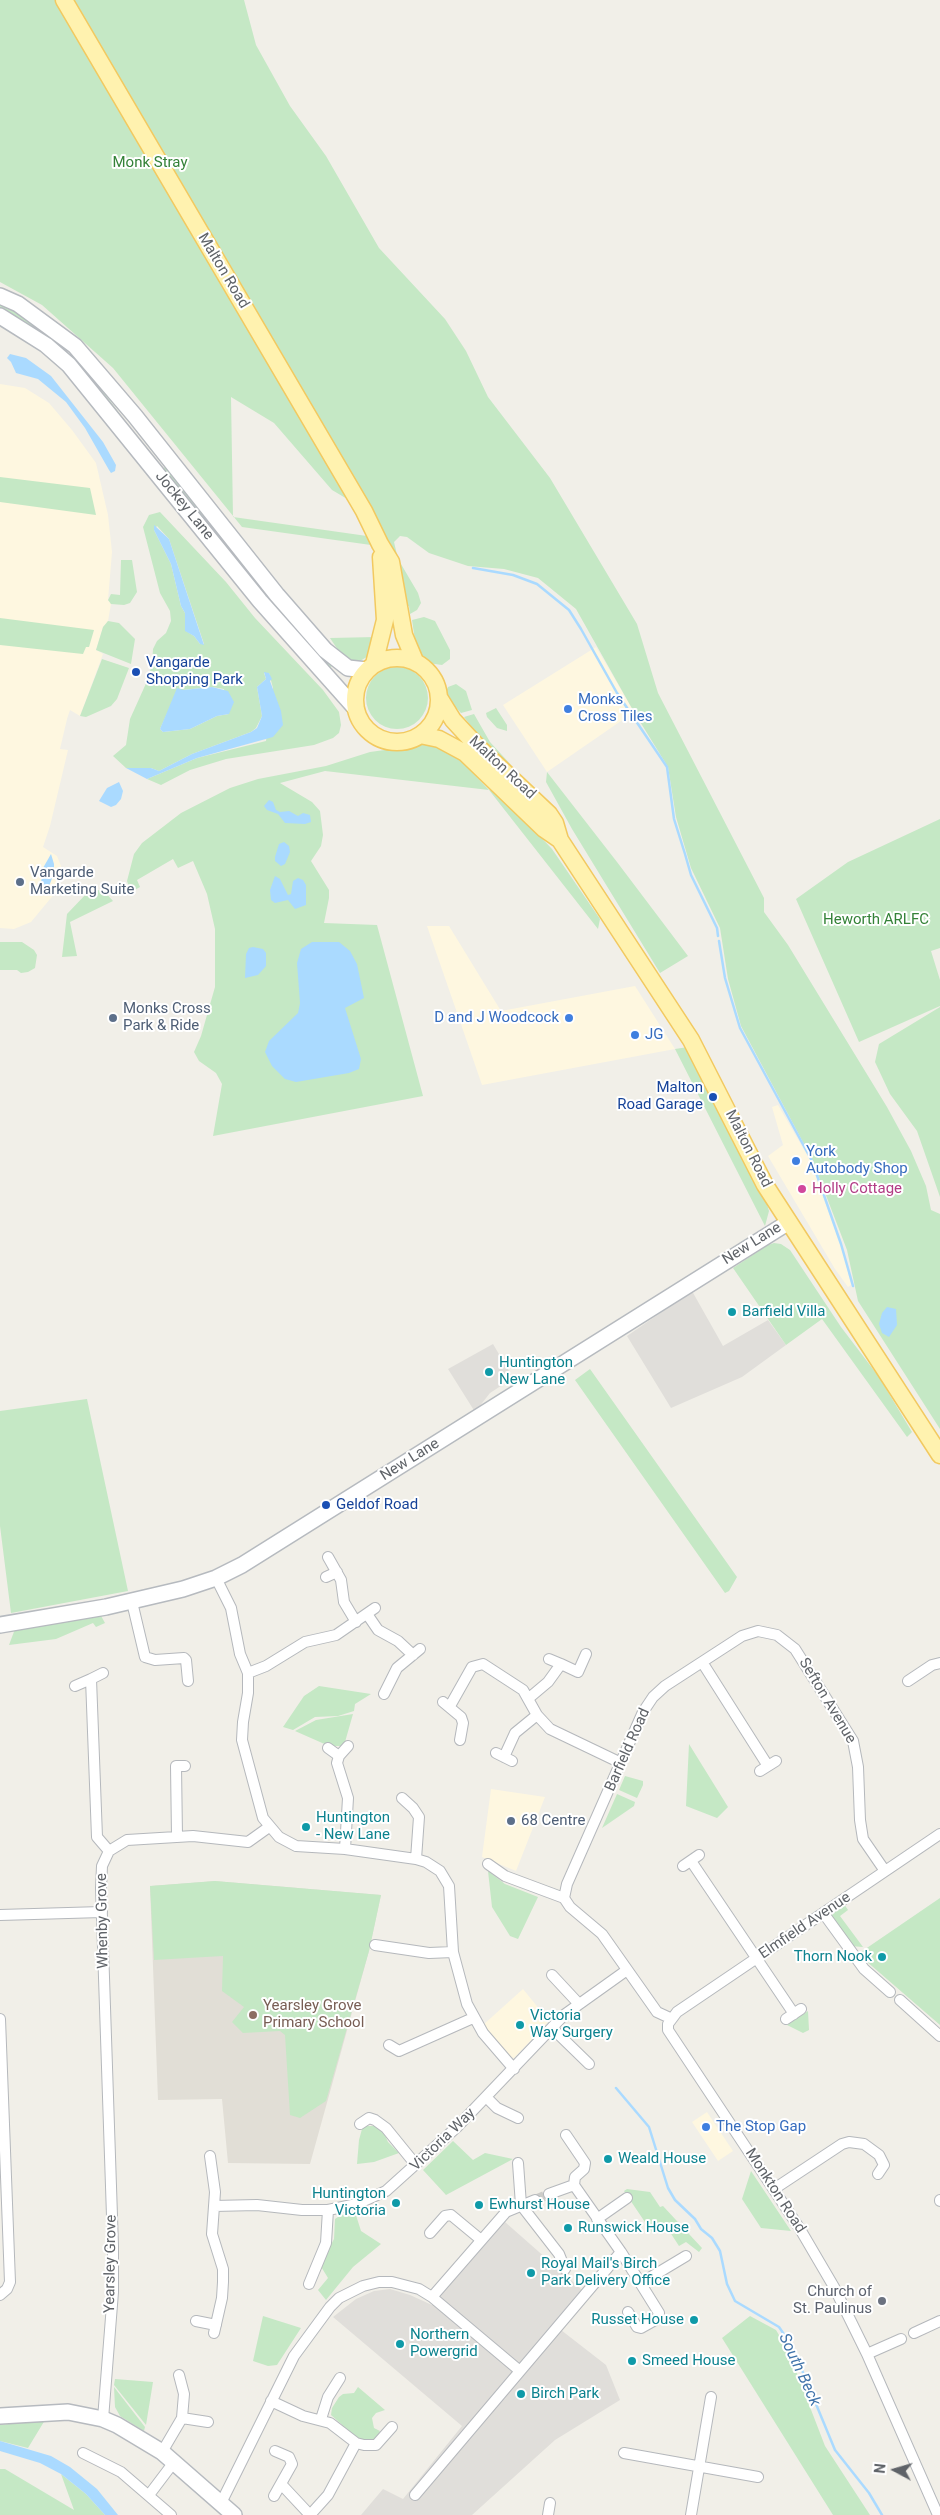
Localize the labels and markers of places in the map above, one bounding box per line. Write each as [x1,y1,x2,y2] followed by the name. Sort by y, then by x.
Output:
[146,654,243,689] place label: Vangarde Shopping Park
[130,666,142,678] marker: Vangarde Shopping Park
[578,691,652,726] place label: Monks Cross Tiles
[562,703,574,715] marker: Monks Cross Tiles
[30,864,134,899] place label: Vangarde Marketing Suite
[14,876,26,888] marker: Vangarde Marketing Suite
[123,1000,211,1035] place label: Monks Cross Park & Ride
[434,1009,559,1027] place label: D and J Woodcock
[107,1012,119,1024] marker: Monks Cross Park & Ride
[563,1012,575,1024] marker: D and J Woodcock
[645,1026,663,1044] place label: JG
[629,1029,641,1041] marker: JG
[617,1079,703,1114] place label: Malton Road Garage
[707,1091,719,1103] marker: Malton Road Garage
[806,1143,908,1178] place label: York Autobody Shop
[790,1155,802,1167] marker: York Autobody Shop
[812,1180,902,1198] place label: Holly Cottage
[796,1183,808,1195] marker: Holly Cottage
[742,1303,825,1321] place label: Barfield Villa
[726,1306,738,1318] marker: Barfield Villa
[499,1354,573,1389] place label: Huntington New Lane
[483,1366,495,1378] marker: Huntington New Lane
[336,1496,418,1514] place label: Geldof Road
[320,1499,332,1511] marker: Geldof Road
[316,1809,390,1844] place label: Huntington - New Lane
[521,1812,585,1830] place label: 68 Centre
[505,1815,517,1827] marker: 68 Centre
[300,1821,312,1833] marker: Huntington - New Lane
[794,1948,872,1966] place label: Thorn Nook
[876,1951,888,1963] marker: Thorn Nook
[263,1997,364,2032] place label: Yearsley Grove Primary School
[530,2007,613,2042] place label: Victoria Way Surgery
[247,2009,259,2021] marker: Yearsley Grove Primary School
[514,2019,526,2031] marker: Victoria Way Surgery
[716,2118,806,2136] place label: The Stop Gap
[700,2121,712,2133] marker: The Stop Gap
[618,2150,706,2168] place label: Weald House
[602,2153,614,2165] marker: Weald House
[312,2185,386,2220] place label: Huntington Victoria
[489,2196,590,2214] place label: Ewhurst House
[390,2197,402,2209] marker: Huntington Victoria
[473,2199,485,2211] marker: Ewhurst House
[578,2219,689,2237] place label: Runswick House
[562,2222,574,2234] marker: Runswick House
[541,2255,670,2290] place label: Royal Mail's Birch Park Delivery Office
[525,2267,537,2279] marker: Royal Mail's Birch Park Delivery Office
[793,2283,872,2318] place label: Church of St. Paulinus
[876,2295,888,2307] marker: Church of St. Paulinus
[591,2311,684,2329] place label: Russet House
[688,2314,700,2326] marker: Russet House
[410,2326,478,2361] place label: Northern Powergrid
[394,2338,406,2350] marker: Northern Powergrid
[642,2352,735,2370] place label: Smeed House
[626,2355,638,2367] marker: Smeed House
[531,2385,599,2403] place label: Birch Park
[515,2388,527,2400] marker: Birch Park

